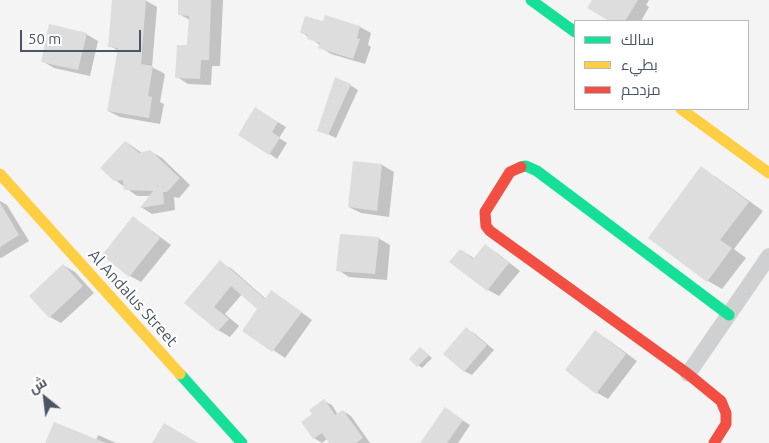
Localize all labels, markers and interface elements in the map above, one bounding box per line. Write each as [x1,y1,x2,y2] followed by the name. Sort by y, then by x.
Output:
[22,20,144,52] scale bar
[574,20,749,110] legend
[28,30,61,47] text: 50 m
[621,31,654,48] text: سالك
[621,56,658,73] text: بطيء
[621,81,661,98] text: مزدحم
[84,246,182,350] street label: Al Andalus Street
[20,373,70,423] north arrow
[26,374,49,396] text: ش

